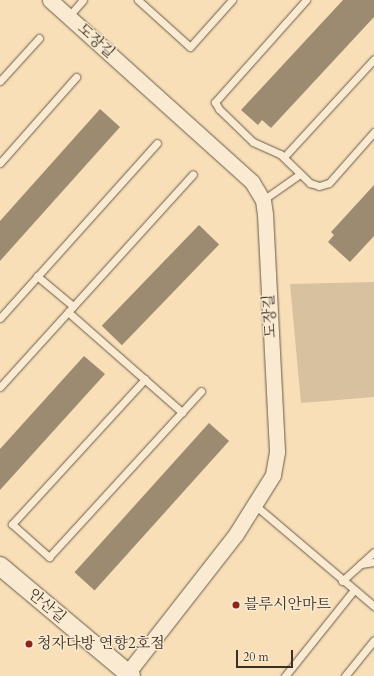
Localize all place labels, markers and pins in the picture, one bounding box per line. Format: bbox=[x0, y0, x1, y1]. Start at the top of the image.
place label: 블루시안마트 bbox=[244, 596, 331, 614]
marker: 블루시안마트 bbox=[231, 600, 241, 610]
place label: 청자다방 연향2호점 bbox=[37, 635, 165, 653]
marker: 청자다방 연향2호점 bbox=[24, 639, 34, 649]

